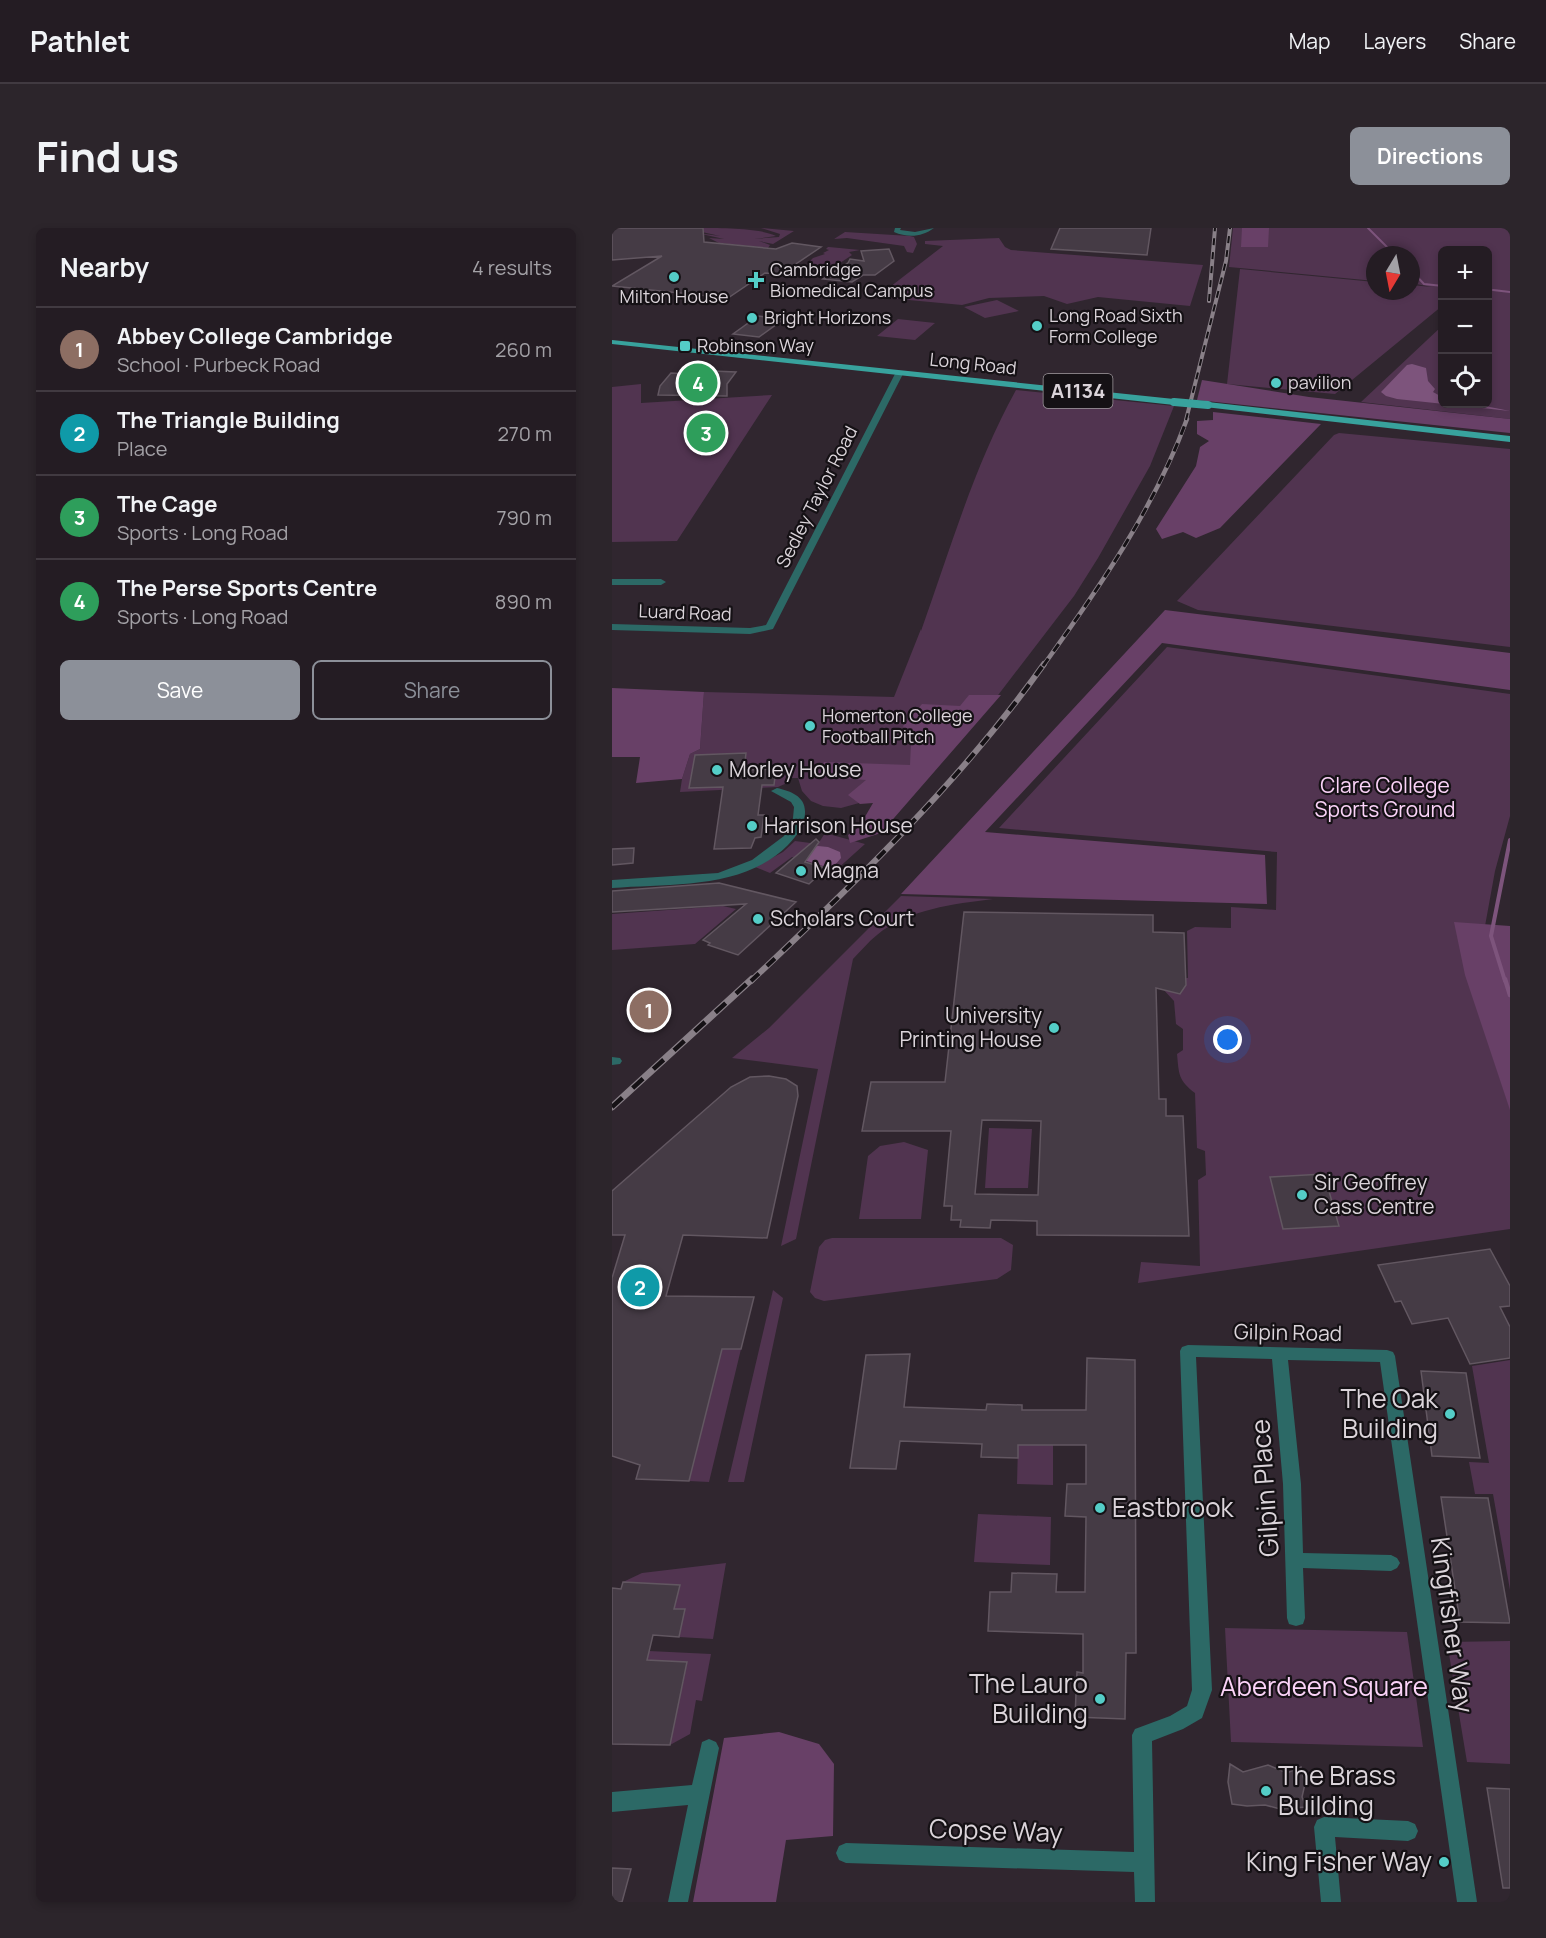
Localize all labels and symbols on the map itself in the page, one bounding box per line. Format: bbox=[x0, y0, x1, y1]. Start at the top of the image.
north arrow bbox=[1366, 246, 1420, 300]
place label: Cambridge Biomedical Campus bbox=[770, 257, 933, 302]
marker: Milton House bbox=[667, 270, 681, 284]
marker: Cambridge Biomedical Campus bbox=[747, 271, 765, 289]
place label: Milton House bbox=[620, 284, 728, 308]
place label: Long Road Sixth Form College bbox=[1049, 303, 1183, 348]
place label: Bright Horizons bbox=[764, 305, 891, 329]
marker: Bright Horizons bbox=[745, 311, 759, 325]
marker: Long Road Sixth Form College bbox=[1030, 319, 1044, 333]
place label: Robinson Way bbox=[697, 333, 814, 357]
marker: Robinson Way bbox=[678, 339, 692, 353]
street label: Long Road bbox=[928, 347, 1018, 380]
pin: 4 bbox=[678, 360, 718, 406]
place label: pavilion bbox=[1288, 370, 1351, 394]
road number: A1134 bbox=[1044, 374, 1112, 408]
marker: pavilion bbox=[1269, 376, 1283, 390]
pin: 3 bbox=[686, 410, 725, 456]
street label: Sedley Taylor Road bbox=[770, 422, 862, 571]
street label: Luard Road bbox=[638, 598, 732, 626]
place label: Homerton College Football Pitch bbox=[822, 703, 973, 748]
marker: Homerton College Football Pitch bbox=[803, 719, 817, 733]
place label: Morley House bbox=[729, 755, 861, 783]
marker: Morley House bbox=[710, 763, 724, 777]
park label: Clare College Sports Ground bbox=[1315, 771, 1455, 823]
place label: Harrison House bbox=[764, 811, 913, 839]
marker: Harrison House bbox=[745, 819, 759, 833]
place label: Magna bbox=[813, 856, 879, 884]
marker: Magna bbox=[794, 864, 808, 878]
place label: Scholars Court bbox=[770, 904, 914, 932]
marker: Scholars Court bbox=[751, 912, 765, 926]
pin: 1 bbox=[630, 988, 669, 1032]
place label: University Printing House bbox=[899, 1001, 1042, 1053]
marker: University Printing House bbox=[1047, 1021, 1061, 1035]
your location bbox=[1213, 1025, 1242, 1054]
place label: Sir Geoffrey Cass Centre bbox=[1314, 1168, 1434, 1220]
marker: Sir Geoffrey Cass Centre bbox=[1295, 1188, 1309, 1202]
pin: 2 bbox=[621, 1264, 660, 1310]
street label: Gilpin Road bbox=[1234, 1317, 1342, 1347]
place label: The Oak Building bbox=[1340, 1380, 1439, 1446]
marker: The Oak Building bbox=[1443, 1407, 1457, 1421]
street label: Gilpin Place bbox=[1241, 1418, 1287, 1558]
place label: Eastbrook bbox=[1112, 1489, 1235, 1525]
marker: Eastbrook bbox=[1093, 1501, 1107, 1515]
street label: Kingfisher Way bbox=[1423, 1535, 1483, 1715]
place label: The Lauro Building bbox=[969, 1665, 1088, 1731]
park label: Aberdeen Square bbox=[1220, 1668, 1428, 1704]
marker: The Lauro Building bbox=[1093, 1692, 1107, 1706]
place label: The Brass Building bbox=[1278, 1757, 1396, 1823]
marker: The Brass Building bbox=[1259, 1784, 1273, 1798]
street label: Copse Way bbox=[929, 1810, 1064, 1850]
place label: King Fisher Way bbox=[1246, 1843, 1432, 1879]
marker: King Fisher Way bbox=[1437, 1855, 1451, 1869]

